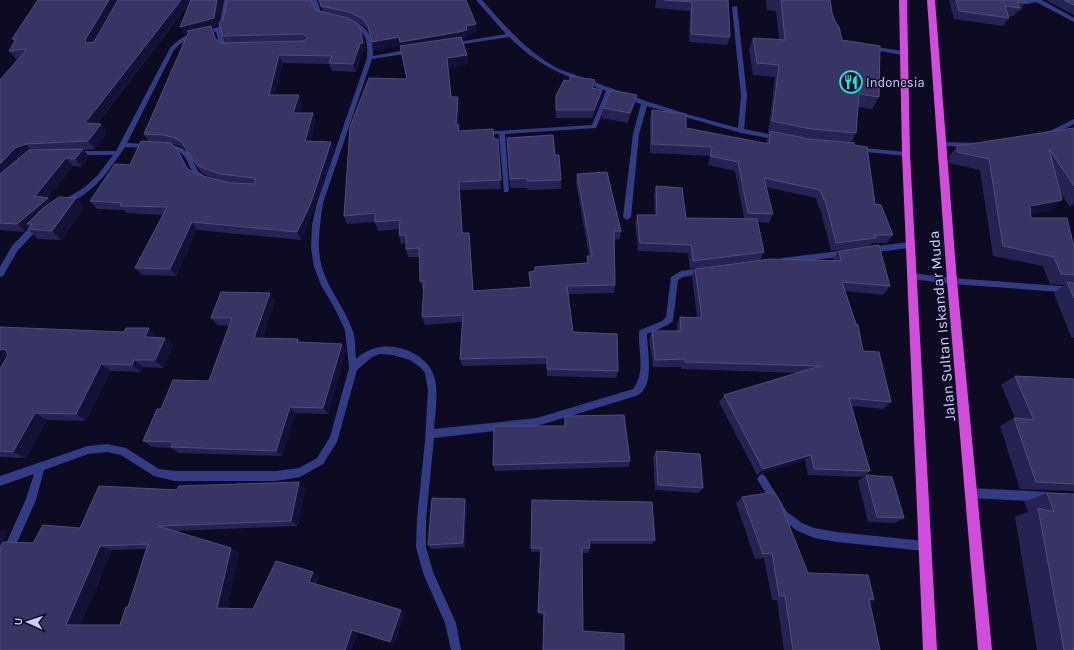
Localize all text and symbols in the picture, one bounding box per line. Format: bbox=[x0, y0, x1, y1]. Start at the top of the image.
restaurant icon: Indonesia bbox=[838, 69, 864, 95]
place label: Indonesia bbox=[866, 75, 925, 90]
street label: Jalan Sultan Iskandar Muda bbox=[925, 230, 959, 422]
north arrow bbox=[8, 602, 48, 642]
text: U bbox=[12, 617, 25, 626]

